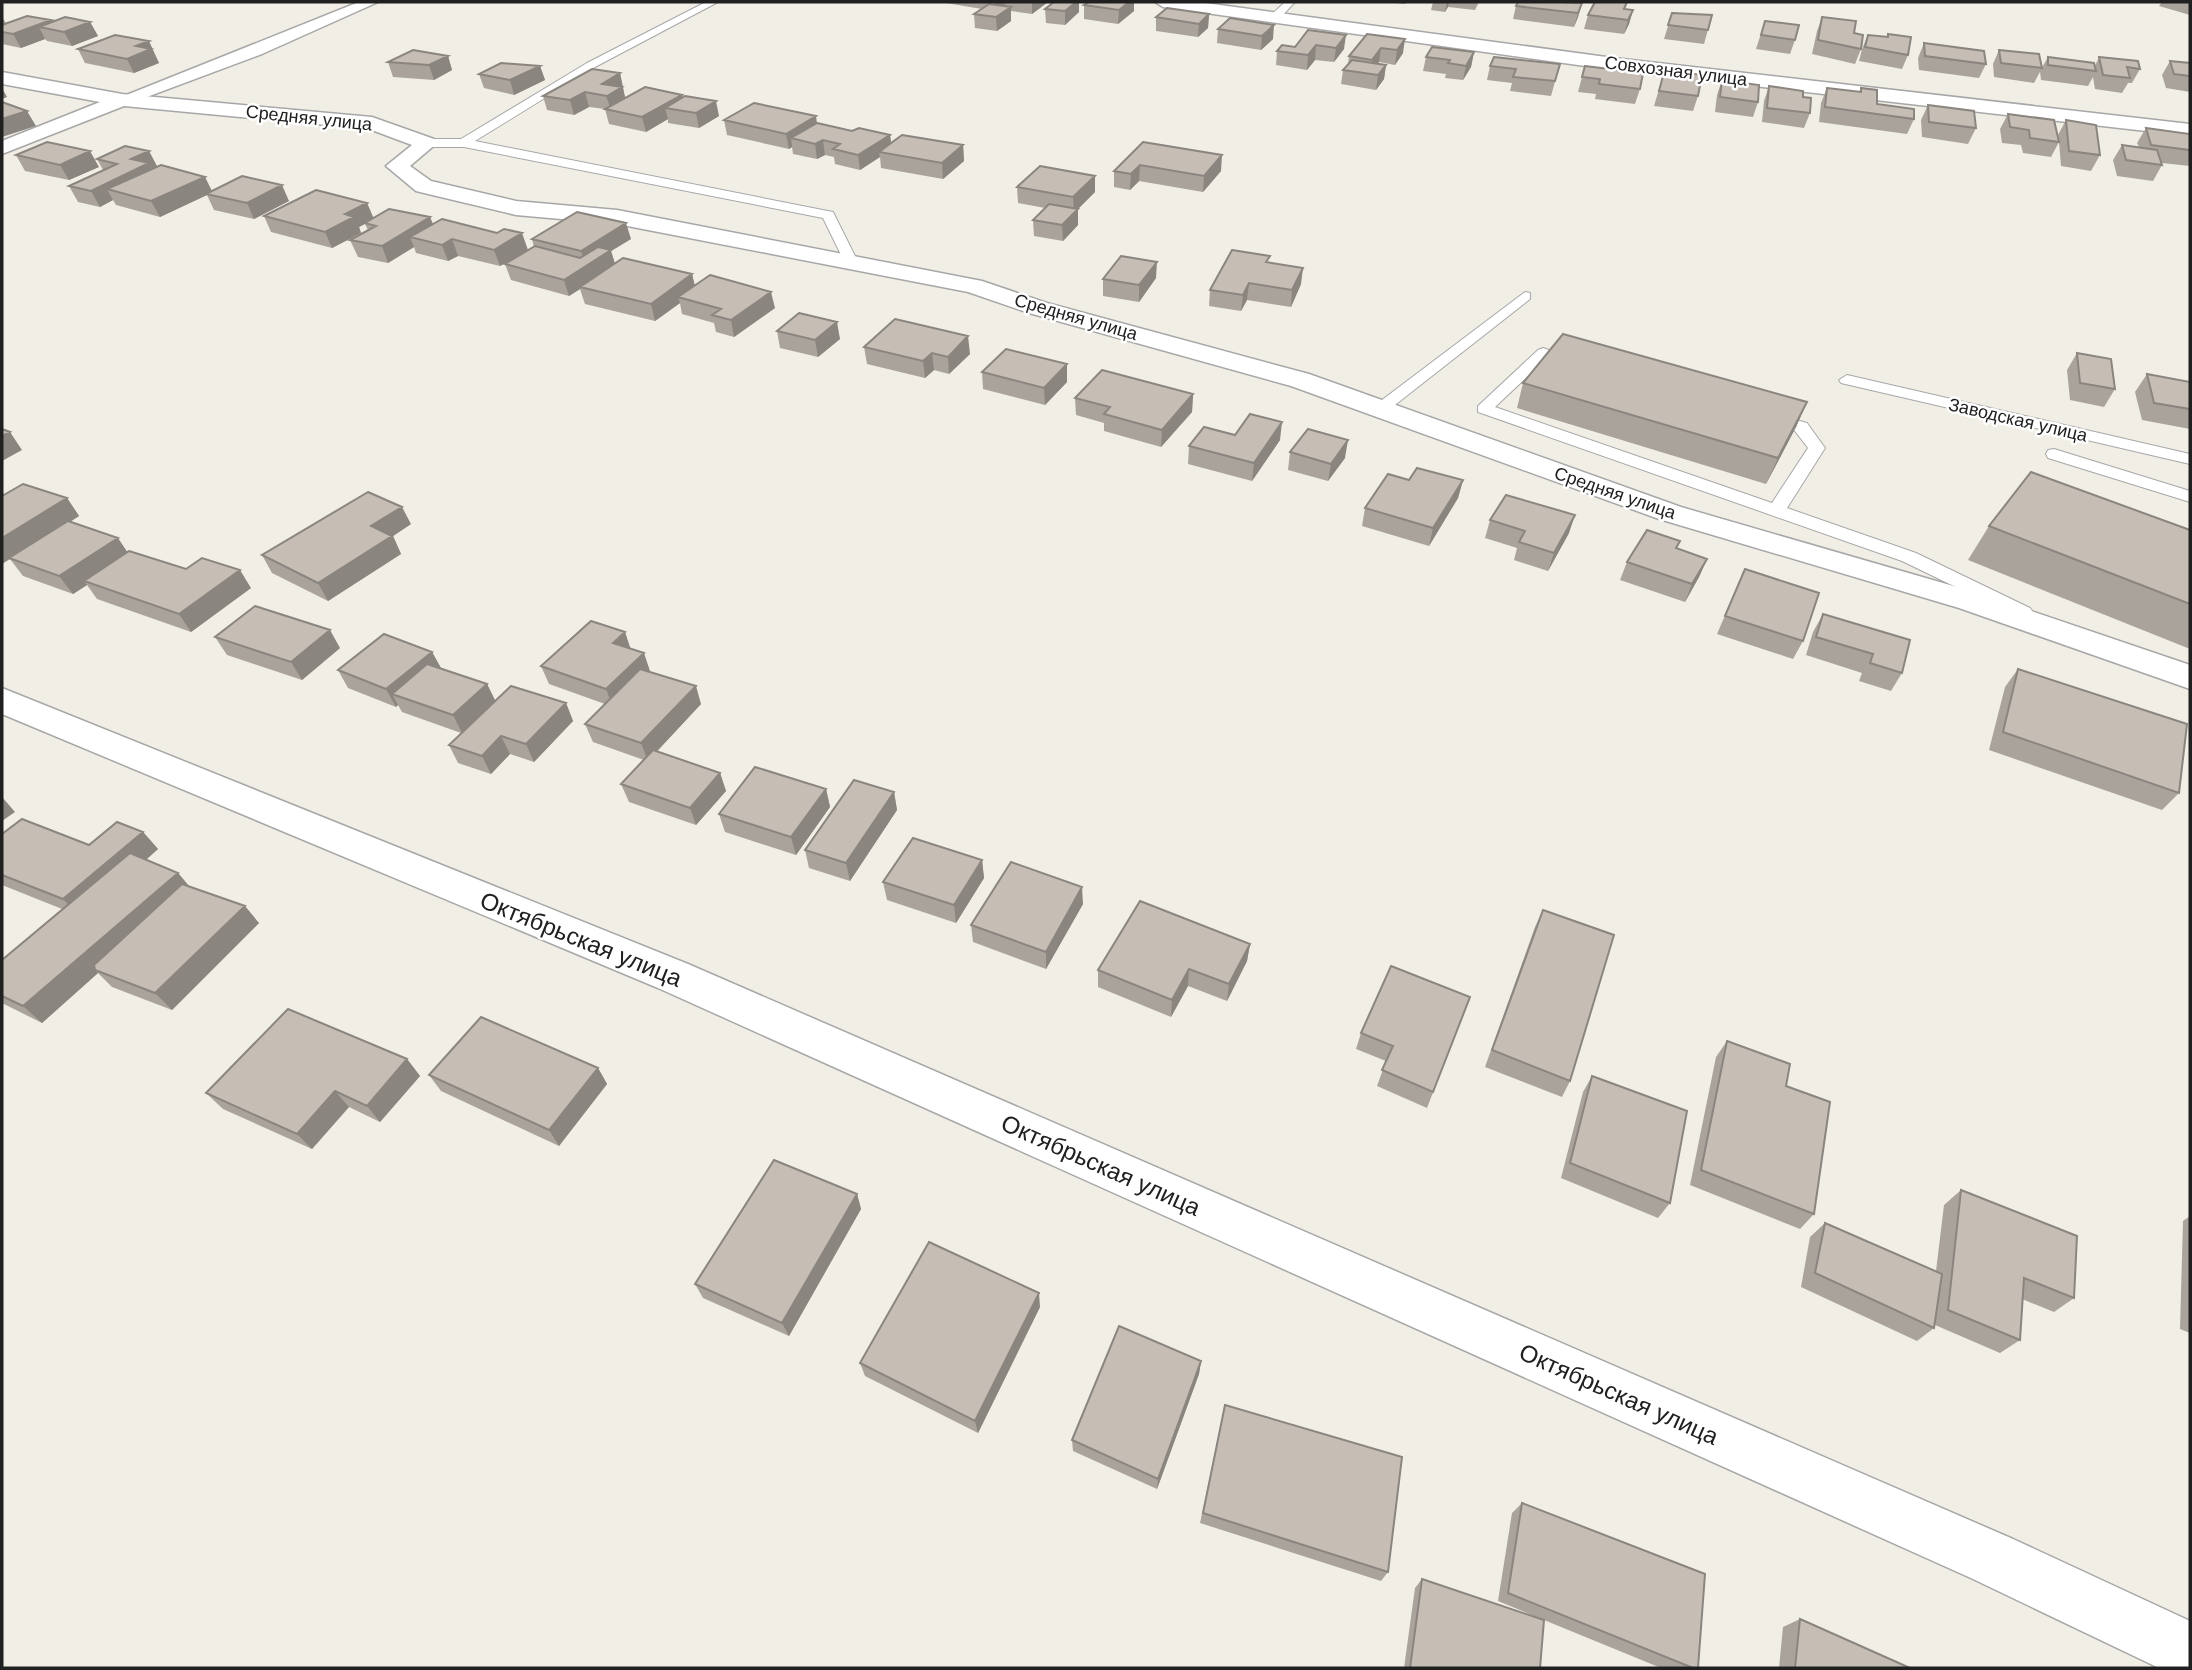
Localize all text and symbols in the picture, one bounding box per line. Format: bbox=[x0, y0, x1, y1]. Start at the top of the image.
street label: Совхозная улица bbox=[1604, 52, 1749, 90]
street label: Средняя улица bbox=[245, 101, 374, 135]
street label: Средняя улица bbox=[1012, 290, 1141, 344]
street label: Заводская улица bbox=[1947, 394, 2090, 446]
street label: Средняя улица bbox=[1552, 463, 1679, 523]
street label: Октябрьская улица bbox=[476, 886, 686, 992]
street label: Октябрьская улица bbox=[997, 1109, 1205, 1221]
street label: Октябрьская улица bbox=[1515, 1338, 1723, 1450]

